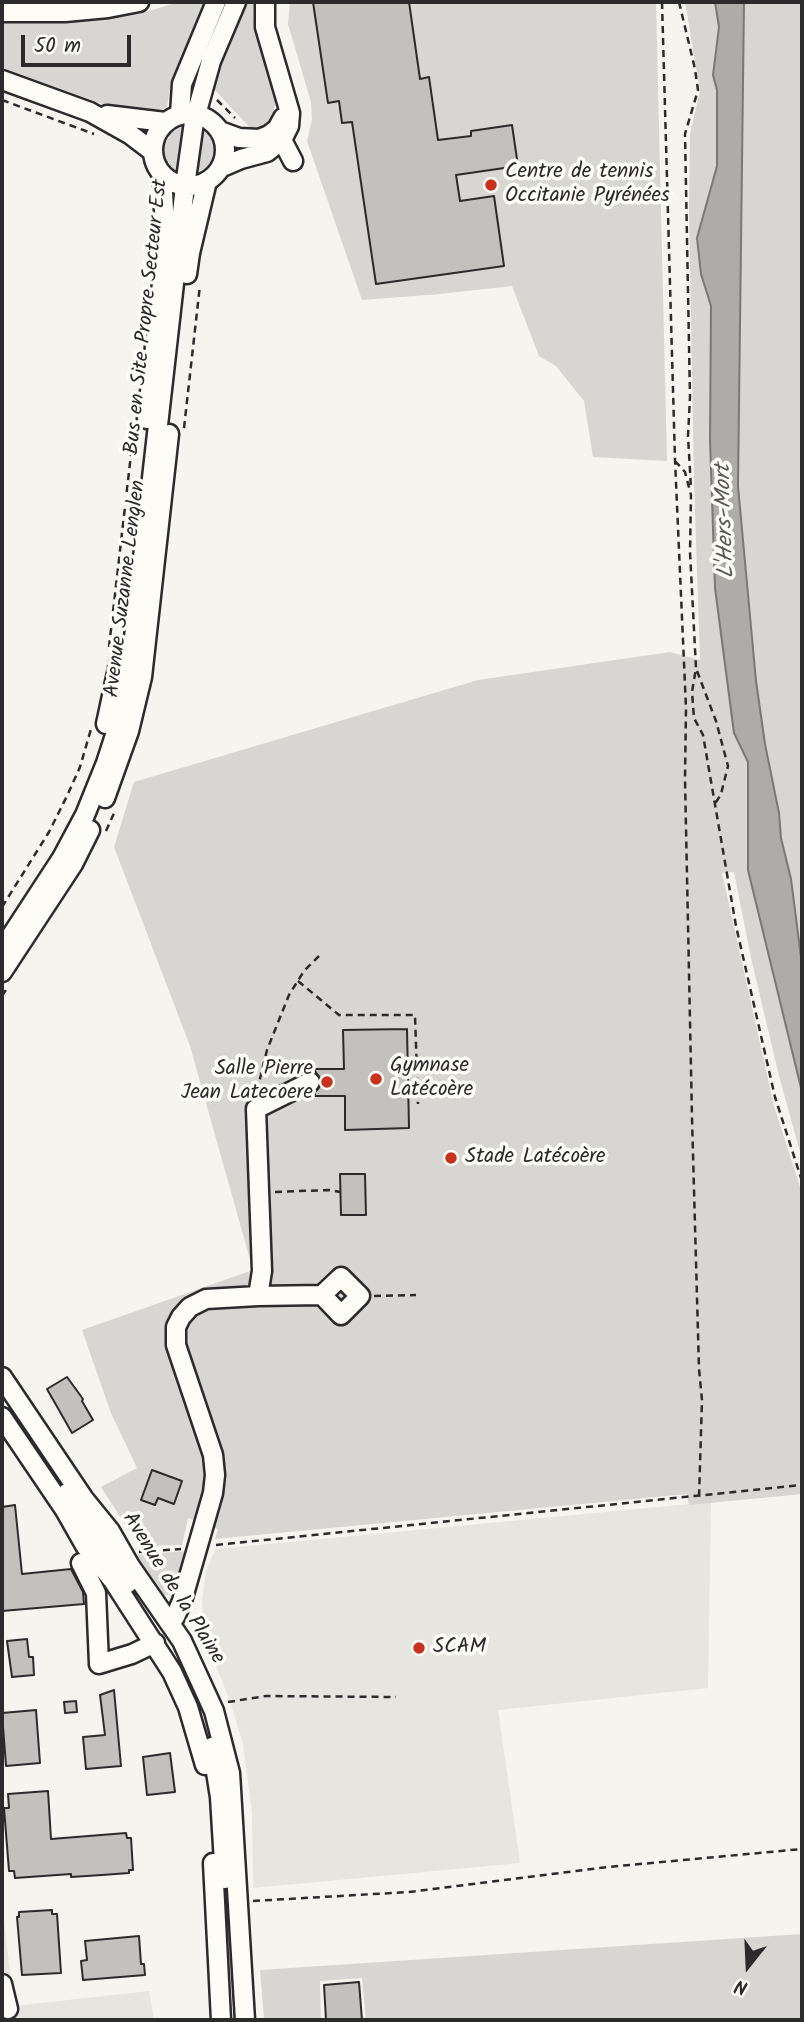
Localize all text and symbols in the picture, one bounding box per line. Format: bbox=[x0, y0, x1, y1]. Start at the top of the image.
scale bar bbox=[24, 21, 135, 65]
text: 50 m bbox=[34, 30, 81, 63]
place label: Centre de tennis Occitanie Pyrénées bbox=[505, 160, 670, 210]
marker: Centre de tennis Occitanie Pyrénées bbox=[483, 177, 499, 193]
street label: Bus en Site Propre Secteur Est bbox=[121, 178, 175, 456]
water label: L'Hers-Mort bbox=[711, 463, 743, 579]
street label: Avenue Suzanne Lenglen bbox=[101, 479, 153, 699]
place label: Gymnase Latécoère bbox=[390, 1054, 473, 1104]
place label: Salle Pierre Jean Latecoere bbox=[181, 1057, 313, 1107]
marker: Gymnase Latécoère bbox=[368, 1071, 384, 1087]
marker: Salle Pierre Jean Latecoere bbox=[319, 1074, 335, 1090]
place label: Stade Latécoère bbox=[465, 1145, 606, 1171]
marker: Stade Latécoère bbox=[443, 1150, 459, 1166]
street label: Avenue de la Plaine bbox=[115, 1509, 229, 1669]
place label: SCAM bbox=[433, 1635, 486, 1661]
marker: SCAM bbox=[411, 1640, 427, 1656]
north arrow bbox=[713, 1931, 783, 2001]
text: N bbox=[731, 1970, 752, 2002]

